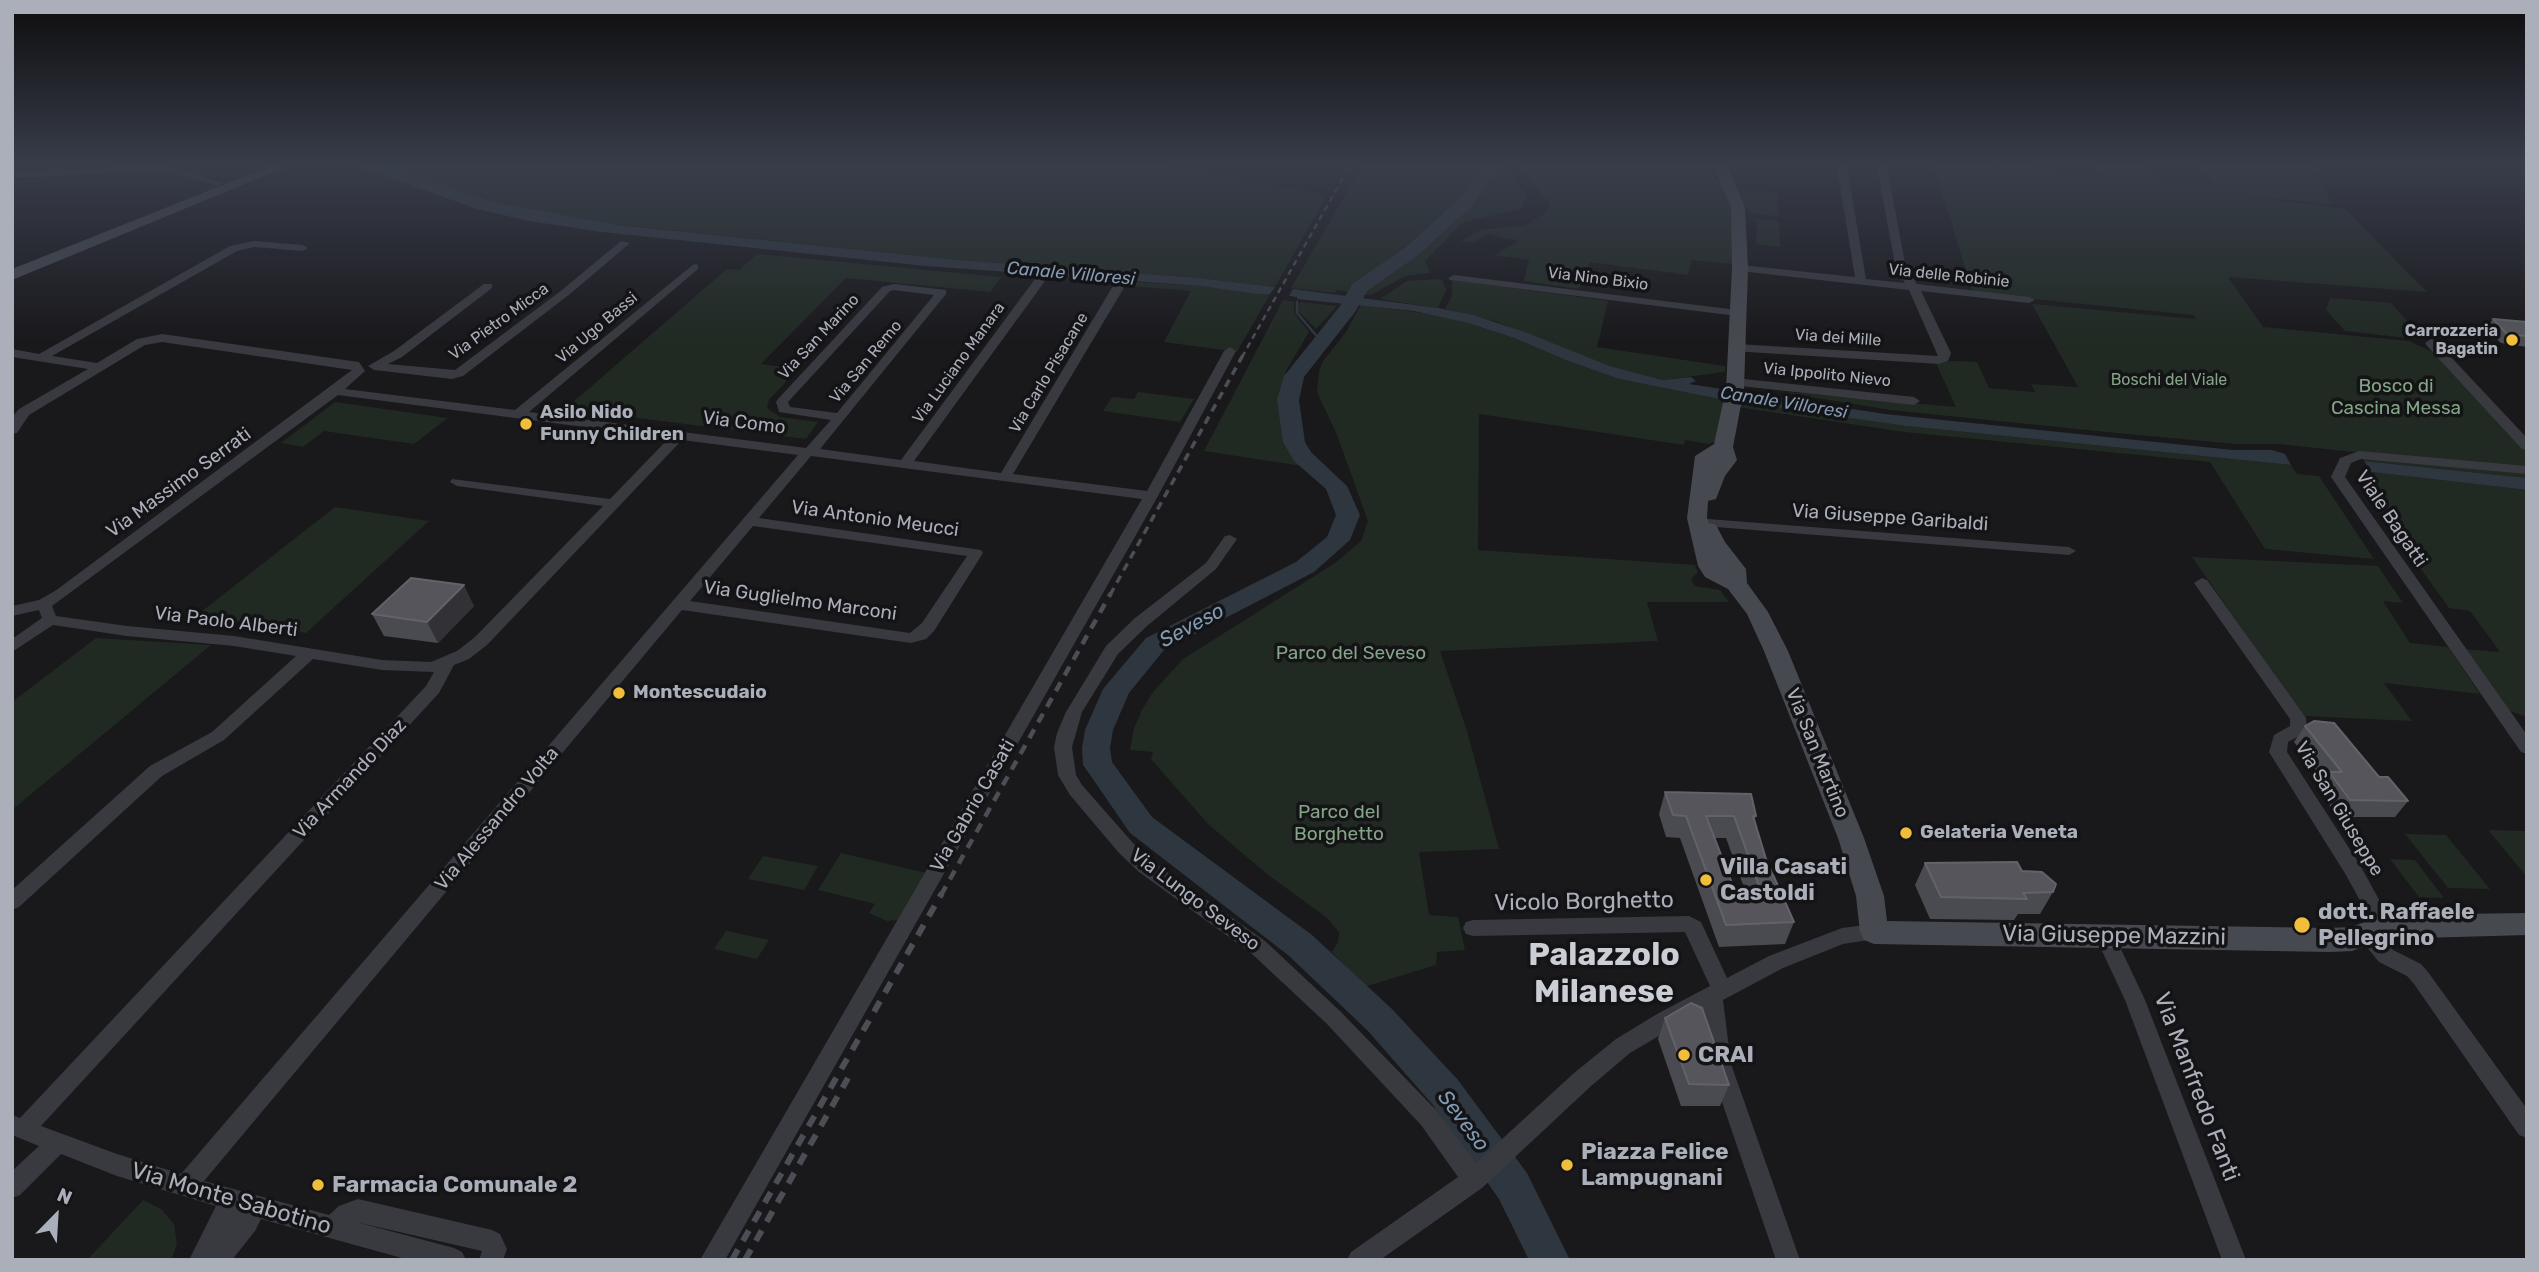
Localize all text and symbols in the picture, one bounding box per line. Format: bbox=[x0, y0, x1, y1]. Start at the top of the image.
water label: Canale Villoresi bbox=[1006, 258, 1136, 290]
street label: Via delle Robinie bbox=[1887, 260, 2011, 292]
street label: Via Nino Bixio bbox=[1547, 263, 1649, 295]
street label: Via Pietro Micca bbox=[445, 279, 553, 365]
street label: Via Ugo Bassi bbox=[552, 288, 642, 368]
street label: Via San Marino bbox=[775, 290, 863, 384]
street label: Via Luciano Manara bbox=[909, 299, 1009, 427]
street label: Via Carlo Pisacane bbox=[1005, 309, 1093, 437]
street label: Via San Remo bbox=[826, 317, 906, 407]
place label: Carrozzeria Bagatin bbox=[2405, 321, 2498, 359]
street label: Via dei Mille bbox=[1794, 325, 1882, 351]
marker: Carrozzeria Bagatin bbox=[2504, 332, 2520, 348]
street label: Via Ippolito Nievo bbox=[1762, 359, 1892, 391]
park label: Boschi del Viale bbox=[2111, 370, 2227, 390]
park label: Bosco di Cascina Messa bbox=[2331, 376, 2461, 420]
water label: Canale Villoresi bbox=[1719, 382, 1849, 424]
place label: Asilo Nido Funny Children bbox=[540, 402, 684, 446]
street label: Via Como bbox=[701, 407, 787, 439]
marker: Asilo Nido Funny Children bbox=[518, 416, 534, 432]
street label: Via Massimo Serrati bbox=[102, 423, 256, 543]
street label: Viale Bagatti bbox=[2350, 466, 2432, 572]
street label: Via Antonio Meucci bbox=[790, 496, 960, 542]
street label: Via Giuseppe Garibaldi bbox=[1791, 500, 1989, 536]
street label: Via Guglielmo Marconi bbox=[702, 576, 898, 626]
water label: Seveso bbox=[1155, 598, 1229, 654]
street label: Via Paolo Alberti bbox=[153, 602, 299, 642]
park label: Parco del Seveso bbox=[1276, 643, 1426, 665]
place label: Montescudaio bbox=[633, 682, 767, 704]
marker: Montescudaio bbox=[611, 685, 627, 701]
street label: Via San Martino bbox=[1781, 685, 1853, 821]
street label: Via Armando Diaz bbox=[289, 714, 411, 844]
street label: Via Gabrio Casati bbox=[926, 736, 1020, 876]
street label: Via San Giuseppe bbox=[2290, 737, 2388, 881]
street label: Via Alessandro Volta bbox=[430, 743, 564, 895]
park label: Parco del Borghetto bbox=[1294, 802, 1384, 846]
place label: Gelateria Veneta bbox=[1920, 822, 2078, 844]
marker: Gelateria Veneta bbox=[1898, 825, 1914, 841]
street label: Via Lungo Seveso bbox=[1126, 844, 1264, 956]
place label: Villa Casati Castoldi bbox=[1720, 853, 1847, 907]
marker: Villa Casati Castoldi bbox=[1698, 872, 1714, 888]
street label: Vicolo Borghetto bbox=[1494, 887, 1674, 917]
place label: dott. Raffaele Pellegrino bbox=[2318, 898, 2475, 952]
marker: dott. Raffaele Pellegrino bbox=[2292, 915, 2312, 935]
street label: Via Giuseppe Mazzini bbox=[2002, 920, 2226, 952]
district label: Palazzolo Milanese bbox=[1528, 937, 1680, 1012]
street label: Via Manfredo Fanti bbox=[2147, 989, 2245, 1185]
place label: CRAI bbox=[1698, 1041, 1754, 1069]
marker: CRAI bbox=[1676, 1047, 1692, 1063]
water label: Seveso bbox=[1432, 1085, 1494, 1157]
place label: Piazza Felice Lampugnani bbox=[1581, 1138, 1729, 1192]
street label: Via Monte Sabotino bbox=[128, 1157, 334, 1241]
marker: Piazza Felice Lampugnani bbox=[1559, 1157, 1575, 1173]
place label: Farmacia Comunale 2 bbox=[332, 1171, 577, 1199]
marker: Farmacia Comunale 2 bbox=[310, 1177, 326, 1193]
north arrow bbox=[21, 1181, 91, 1251]
text: N bbox=[54, 1183, 76, 1210]

